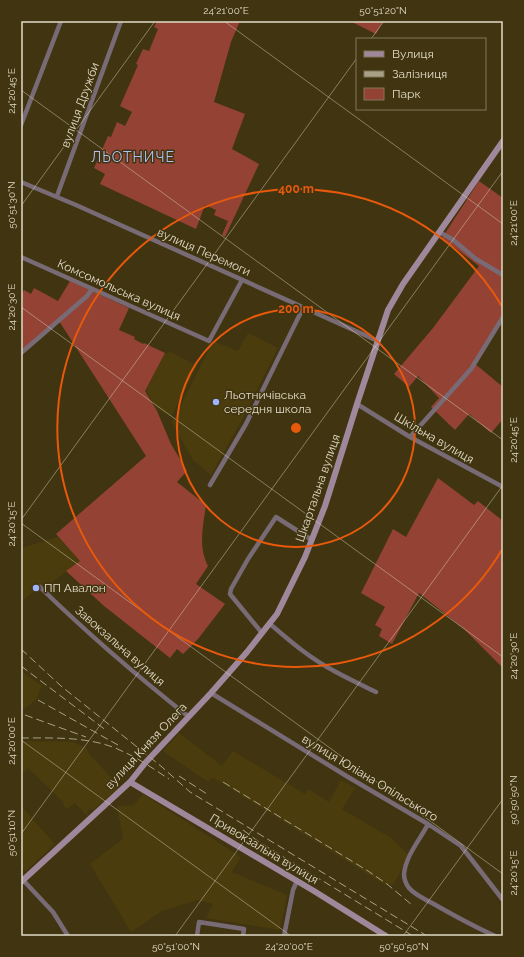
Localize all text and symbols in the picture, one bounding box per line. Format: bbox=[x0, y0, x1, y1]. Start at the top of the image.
text: 24°21'00"E bbox=[203, 5, 249, 16]
text: 50°51'20"N bbox=[359, 5, 407, 16]
legend bbox=[356, 38, 486, 110]
text: Вулиця bbox=[392, 47, 434, 61]
street label: вулиця Дружби bbox=[58, 61, 102, 149]
text: Залізниця bbox=[392, 67, 447, 81]
text: 24°20'45"E bbox=[6, 68, 17, 114]
text: Парк bbox=[392, 87, 421, 101]
district label: ЛЬОТНИЧЕ bbox=[91, 149, 175, 165]
text: 50°51'30"N bbox=[6, 181, 17, 229]
text: 400 m bbox=[278, 182, 314, 196]
text: 24°21'00"E bbox=[508, 200, 519, 246]
street label: вулиця Перемоги bbox=[155, 225, 253, 279]
street label: Комсомольська вулиця bbox=[55, 257, 183, 323]
text: 24°20'30"E bbox=[6, 284, 17, 330]
text: 200 m bbox=[278, 302, 314, 316]
place label: Льотничівська середня школа bbox=[224, 388, 311, 416]
marker: Льотничівська середня школа bbox=[211, 397, 221, 407]
street label: Шкільна вулиця bbox=[392, 410, 476, 466]
text: 24°20'45"E bbox=[508, 417, 519, 463]
centre of rings bbox=[289, 421, 303, 435]
street label: Шкартальна вулиця bbox=[293, 432, 343, 544]
text: 24°20'15"E bbox=[6, 501, 17, 547]
place label: ПП Авалон bbox=[44, 581, 106, 595]
marker: ПП Авалон bbox=[31, 583, 41, 593]
street label: Завокзальна вулиця bbox=[72, 603, 168, 689]
text: 24°20'30"E bbox=[508, 633, 519, 679]
street label: вулиця Князя Олега bbox=[102, 700, 190, 792]
text: 24°20'00"E bbox=[6, 717, 17, 765]
street label: вулиця Юліана Опільського bbox=[300, 732, 440, 824]
text: 50°50'50"N bbox=[508, 775, 519, 825]
text: 50°51'10"N bbox=[6, 810, 17, 856]
street label: Привокзальна вулиця bbox=[207, 811, 321, 887]
text: 24°20'15"E bbox=[508, 850, 519, 896]
text: 50°51'00"N bbox=[152, 941, 200, 952]
text: 24°20'00"E bbox=[265, 941, 313, 952]
text: 50°50'50"N bbox=[379, 941, 429, 952]

